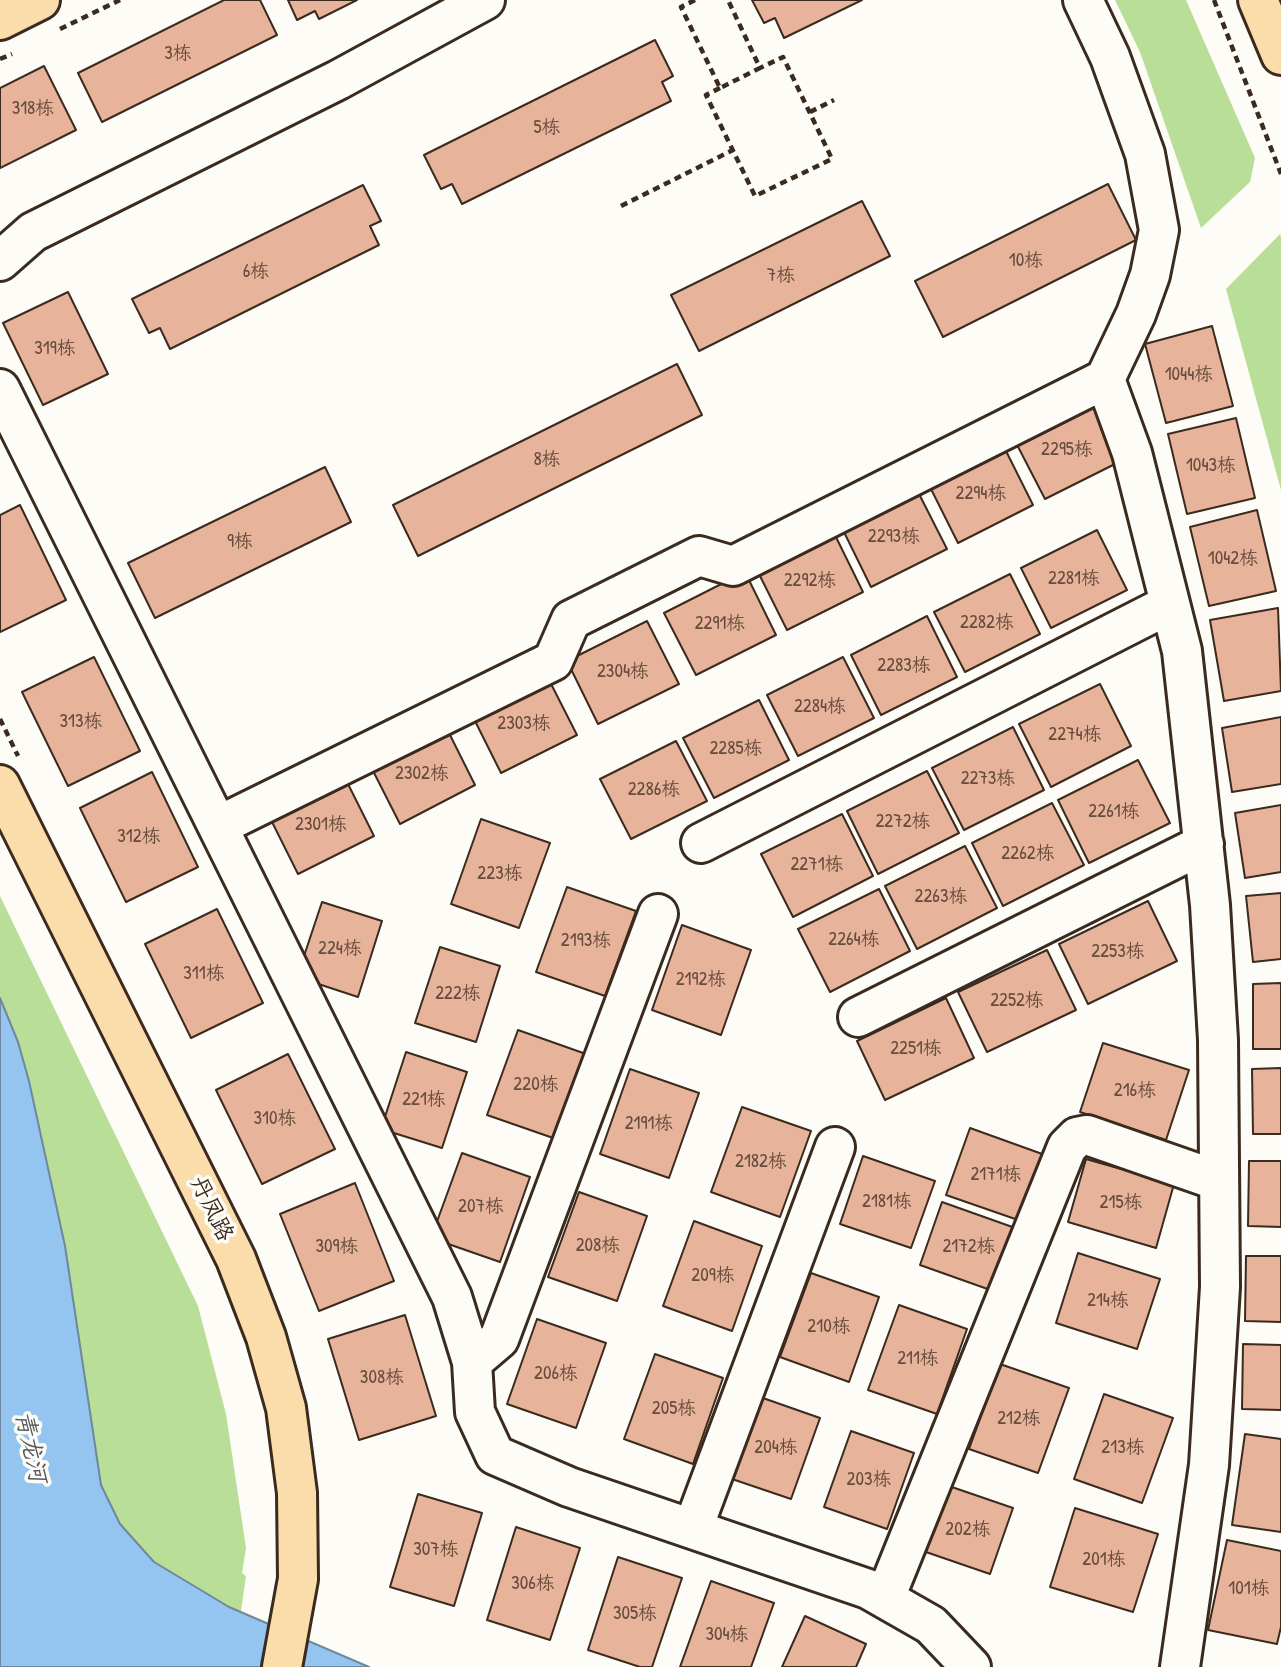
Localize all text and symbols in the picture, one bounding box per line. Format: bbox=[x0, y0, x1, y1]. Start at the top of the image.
house number: 3栋 bbox=[164, 43, 192, 65]
house number: 318栋 bbox=[12, 98, 54, 120]
house number: 5栋 bbox=[533, 117, 561, 139]
house number: 10栋 bbox=[1009, 250, 1043, 272]
house number: 6栋 bbox=[243, 261, 269, 283]
house number: 7栋 bbox=[767, 265, 795, 287]
house number: 319栋 bbox=[34, 338, 76, 360]
house number: 1044栋 bbox=[1165, 364, 1213, 386]
house number: 2295栋 bbox=[1041, 439, 1093, 461]
house number: 8栋 bbox=[533, 449, 561, 471]
house number: 1043栋 bbox=[1186, 455, 1236, 477]
house number: 2294栋 bbox=[956, 483, 1006, 505]
house number: 2293栋 bbox=[868, 526, 920, 548]
house number: 9栋 bbox=[227, 531, 253, 553]
house number: 1042栋 bbox=[1208, 548, 1258, 570]
house number: 2281栋 bbox=[1048, 568, 1100, 590]
house number: 2292栋 bbox=[784, 570, 836, 592]
house number: 2282栋 bbox=[960, 612, 1014, 634]
house number: 2291栋 bbox=[695, 613, 745, 635]
house number: 2283栋 bbox=[877, 655, 931, 677]
house number: 2304栋 bbox=[597, 661, 649, 683]
house number: 2284栋 bbox=[794, 696, 846, 718]
house number: 313栋 bbox=[60, 711, 102, 733]
house number: 2303栋 bbox=[497, 713, 551, 735]
house number: 2274栋 bbox=[1048, 724, 1102, 746]
house number: 2285栋 bbox=[709, 738, 763, 760]
house number: 2302栋 bbox=[395, 763, 449, 785]
house number: 2273栋 bbox=[961, 768, 1015, 790]
house number: 2286栋 bbox=[628, 779, 680, 801]
house number: 2261栋 bbox=[1088, 801, 1140, 823]
house number: 2272栋 bbox=[875, 811, 931, 833]
house number: 2301栋 bbox=[295, 814, 347, 836]
house number: 312栋 bbox=[117, 826, 161, 848]
house number: 2262栋 bbox=[1001, 843, 1055, 865]
house number: 2271栋 bbox=[790, 854, 844, 876]
house number: 223栋 bbox=[477, 863, 523, 885]
house number: 2263栋 bbox=[915, 886, 967, 908]
house number: 2264栋 bbox=[828, 929, 880, 951]
house number: 2193栋 bbox=[561, 930, 611, 952]
house number: 224栋 bbox=[318, 938, 362, 960]
house number: 2253栋 bbox=[1091, 941, 1145, 963]
house number: 311栋 bbox=[183, 963, 225, 985]
house number: 2192栋 bbox=[676, 969, 726, 991]
house number: 222栋 bbox=[435, 983, 481, 1005]
house number: 2252栋 bbox=[990, 990, 1044, 1012]
house number: 2251栋 bbox=[890, 1038, 942, 1060]
house number: 220栋 bbox=[513, 1074, 559, 1096]
house number: 216栋 bbox=[1114, 1080, 1156, 1102]
house number: 221栋 bbox=[402, 1089, 446, 1111]
house number: 310栋 bbox=[254, 1108, 296, 1130]
house number: 2191栋 bbox=[625, 1113, 673, 1135]
house number: 2182栋 bbox=[735, 1151, 787, 1173]
house number: 2171栋 bbox=[970, 1164, 1022, 1186]
street label: 丹凤路 bbox=[183, 1172, 239, 1246]
house number: 2181栋 bbox=[862, 1191, 912, 1213]
house number: 215栋 bbox=[1100, 1192, 1142, 1214]
house number: 207栋 bbox=[458, 1196, 504, 1218]
house number: 208栋 bbox=[576, 1235, 620, 1257]
house number: 309栋 bbox=[316, 1236, 358, 1258]
house number: 2172栋 bbox=[942, 1236, 996, 1258]
house number: 209栋 bbox=[691, 1265, 735, 1287]
house number: 214栋 bbox=[1087, 1290, 1129, 1312]
house number: 210栋 bbox=[807, 1316, 851, 1338]
house number: 211栋 bbox=[897, 1348, 939, 1370]
house number: 206栋 bbox=[534, 1363, 578, 1385]
house number: 308栋 bbox=[360, 1367, 404, 1389]
house number: 205栋 bbox=[652, 1398, 696, 1420]
house number: 212栋 bbox=[997, 1408, 1041, 1430]
water label: 青龙河 bbox=[8, 1409, 52, 1485]
house number: 204栋 bbox=[754, 1437, 798, 1459]
house number: 213栋 bbox=[1101, 1437, 1145, 1459]
house number: 203栋 bbox=[847, 1469, 891, 1491]
house number: 202栋 bbox=[945, 1519, 991, 1541]
house number: 307栋 bbox=[413, 1539, 459, 1561]
house number: 201栋 bbox=[1082, 1549, 1126, 1571]
house number: 306栋 bbox=[511, 1573, 555, 1595]
house number: 101栋 bbox=[1228, 1578, 1270, 1600]
house number: 305栋 bbox=[613, 1603, 657, 1625]
house number: 304栋 bbox=[705, 1624, 749, 1646]

